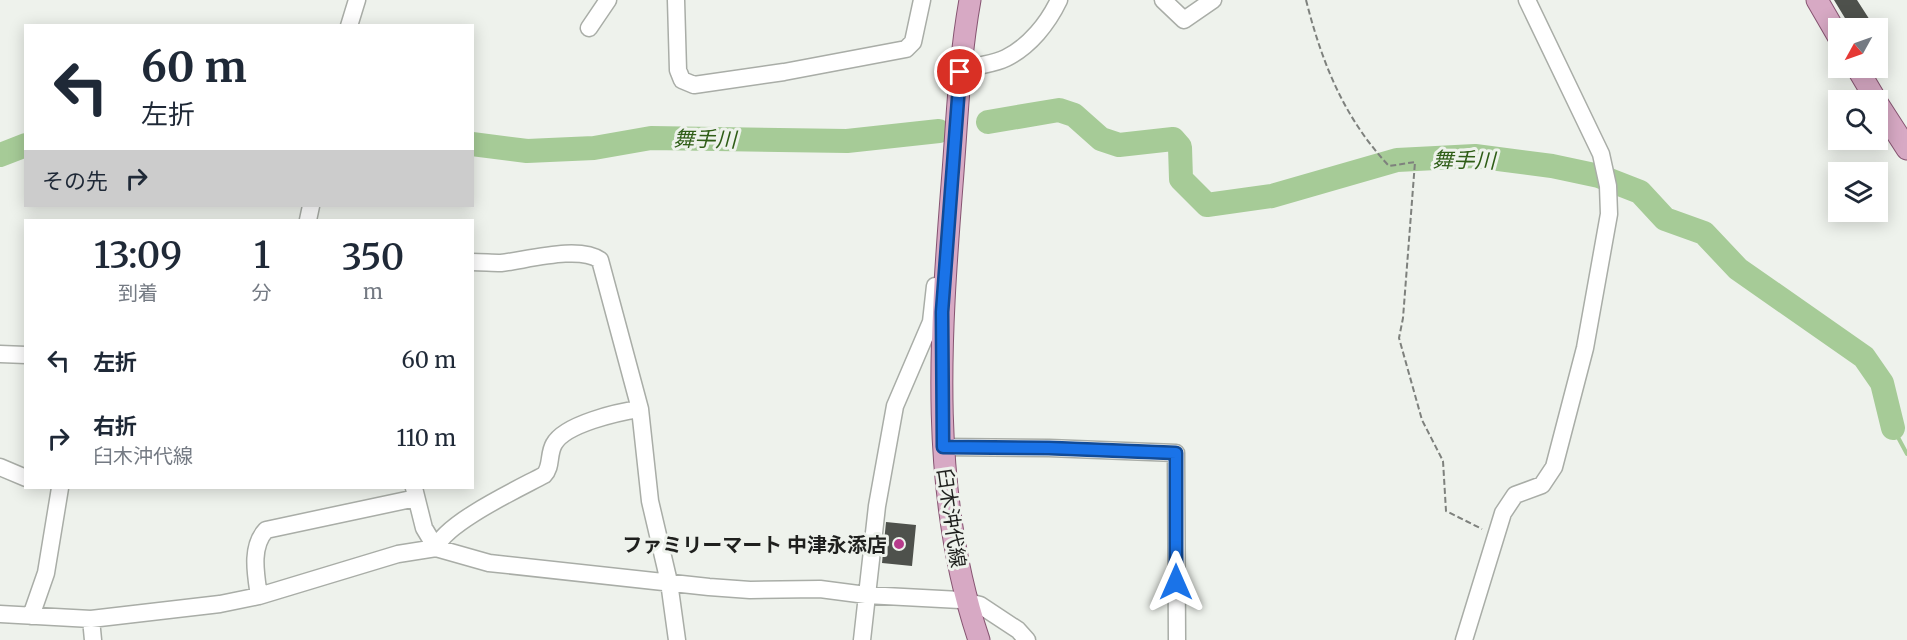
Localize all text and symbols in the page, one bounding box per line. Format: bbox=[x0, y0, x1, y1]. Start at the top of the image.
north arrow bbox=[1828, 18, 1888, 78]
map controls bbox=[1828, 18, 1888, 222]
text: 60 m bbox=[141, 41, 247, 93]
pin bbox=[934, 46, 985, 97]
icon: left bbox=[42, 48, 120, 126]
icon: arrive bbox=[943, 55, 976, 88]
button: search bbox=[1828, 90, 1888, 150]
text: 左折 bbox=[141, 97, 195, 131]
water label: 舞手川 bbox=[673, 125, 739, 153]
water label: 舞手川 bbox=[1432, 146, 1498, 174]
icon: right bbox=[120, 162, 153, 195]
button: layers bbox=[1828, 162, 1888, 222]
text: その先 bbox=[42, 167, 108, 195]
text: 13:09 bbox=[94, 233, 182, 278]
text: 1 bbox=[254, 233, 270, 278]
text: 350 bbox=[342, 235, 404, 280]
text: m bbox=[363, 279, 383, 304]
text: 到着 bbox=[118, 280, 158, 305]
text: 分 bbox=[252, 280, 272, 305]
icon: left bbox=[42, 344, 75, 377]
text: 60 m bbox=[402, 346, 456, 374]
text: 左折 bbox=[93, 348, 137, 376]
text: 右折 bbox=[93, 412, 137, 440]
icon: right bbox=[42, 422, 75, 455]
text: 110 m bbox=[397, 424, 456, 452]
text: 臼木沖代線 bbox=[93, 443, 193, 468]
street label: 臼木沖代線 bbox=[933, 467, 971, 569]
place label: ファミリーマート 中津永添店 bbox=[622, 532, 887, 557]
marker: ファミリーマート 中津永添店 bbox=[892, 537, 906, 551]
position arrow bbox=[1144, 550, 1208, 614]

